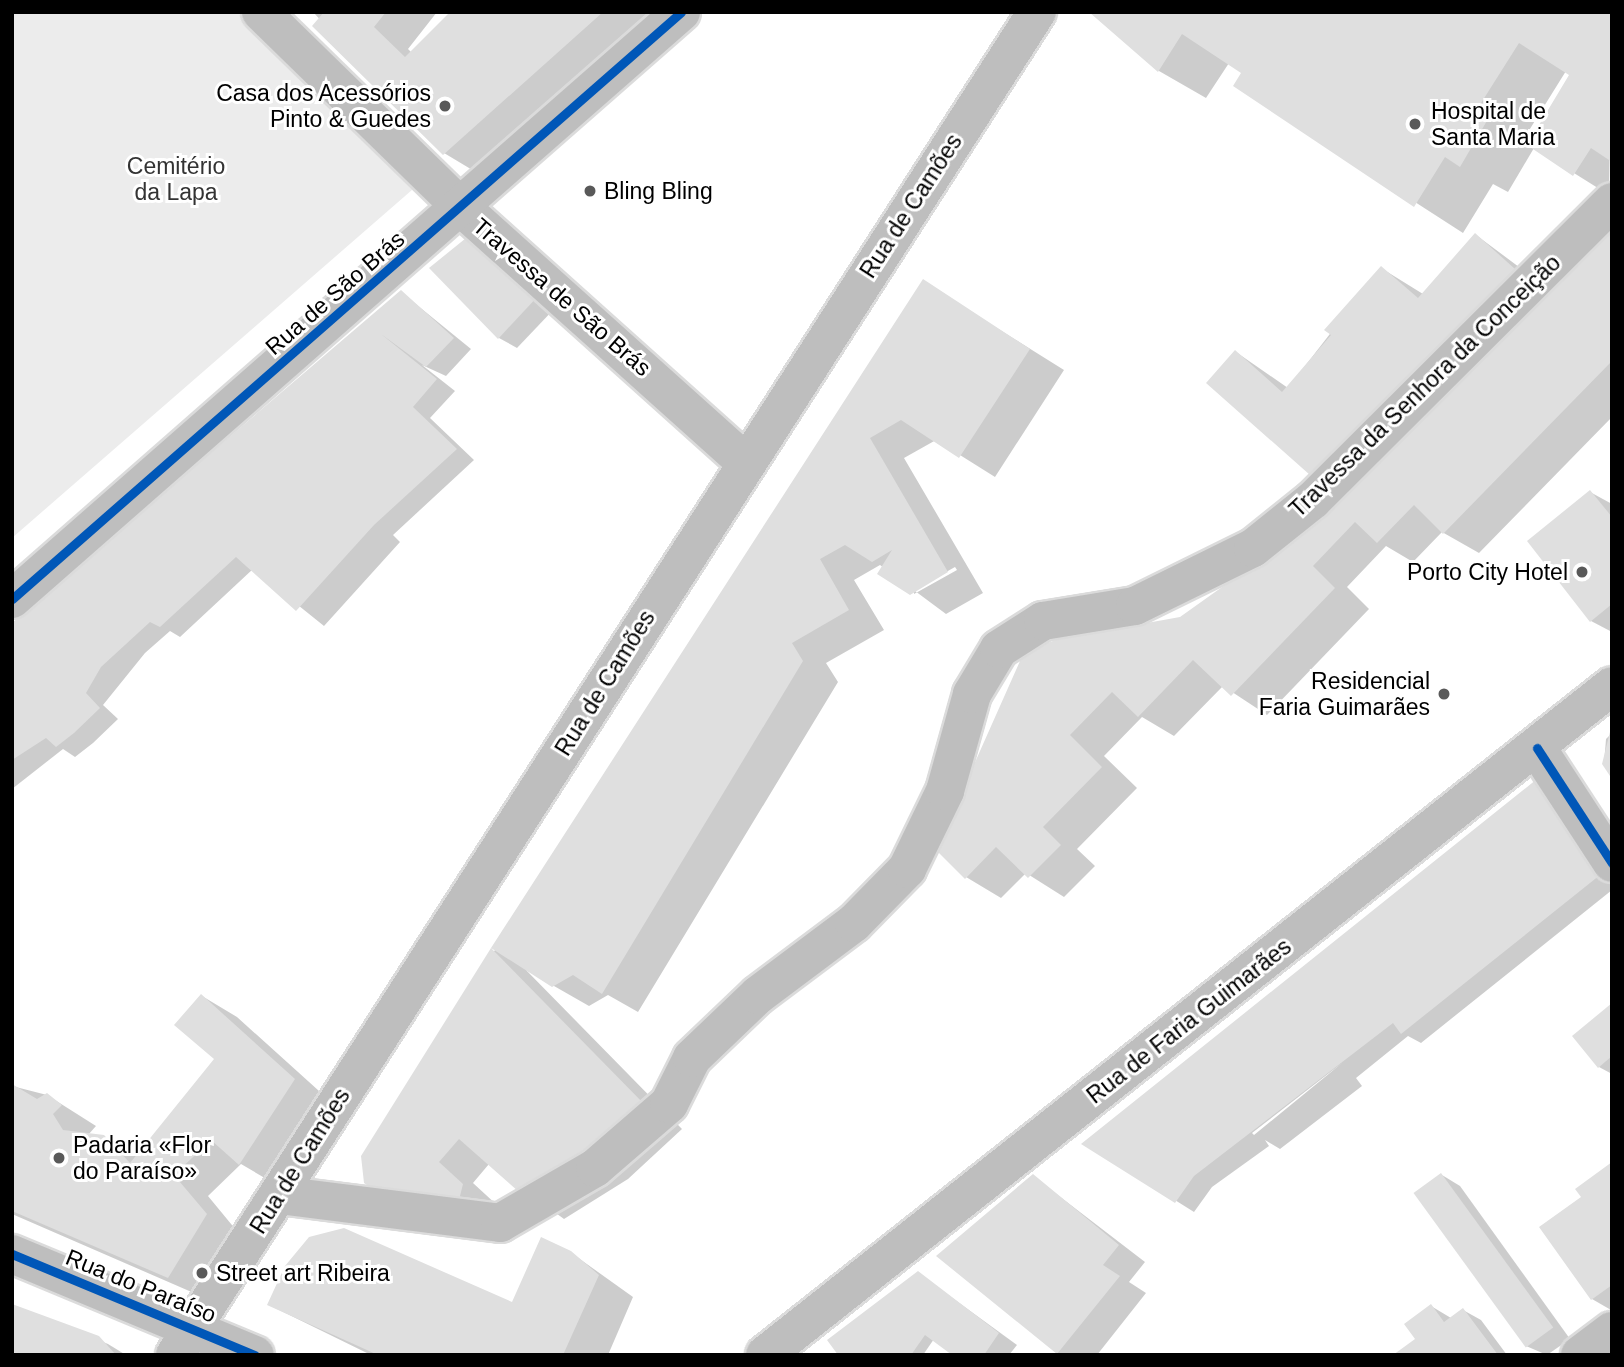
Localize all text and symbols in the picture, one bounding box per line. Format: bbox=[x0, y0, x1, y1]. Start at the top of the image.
place label: Casa dos Acessórios Pinto & Guedes bbox=[215, 79, 431, 133]
place label: Hospital de Santa Maria bbox=[1431, 97, 1555, 151]
marker: Casa dos Acessórios Pinto & Guedes bbox=[437, 98, 453, 114]
marker: Hospital de Santa Maria bbox=[1405, 114, 1425, 134]
street label: Rua de Camões bbox=[854, 129, 968, 283]
park label: Cemitério da Lapa bbox=[127, 152, 225, 206]
place label: Bling Bling bbox=[604, 177, 713, 205]
marker: Bling Bling bbox=[582, 183, 598, 199]
street label: Travessa de São Brás bbox=[467, 212, 657, 382]
street label: Rua de São Brás bbox=[260, 225, 410, 361]
street label: Travessa da Senhora da Conceição bbox=[1284, 249, 1566, 523]
place label: Porto City Hotel bbox=[1407, 558, 1568, 586]
marker: Porto City Hotel bbox=[1574, 564, 1590, 580]
street label: Rua de Camões bbox=[549, 605, 661, 761]
place label: Residencial Faria Guimarães bbox=[1259, 667, 1430, 721]
marker: Residencial Faria Guimarães bbox=[1436, 686, 1452, 702]
street label: Rua de Faria Guimarães bbox=[1081, 933, 1297, 1109]
street label: Rua de Camões bbox=[244, 1083, 356, 1239]
place label: Padaria «Flor do Paraíso» bbox=[73, 1131, 211, 1185]
marker: Padaria «Flor do Paraíso» bbox=[51, 1150, 67, 1166]
street label: Rua do Paraíso bbox=[62, 1243, 220, 1329]
place label: Street art Ribeira bbox=[216, 1259, 390, 1287]
marker: Street art Ribeira bbox=[194, 1265, 210, 1281]

